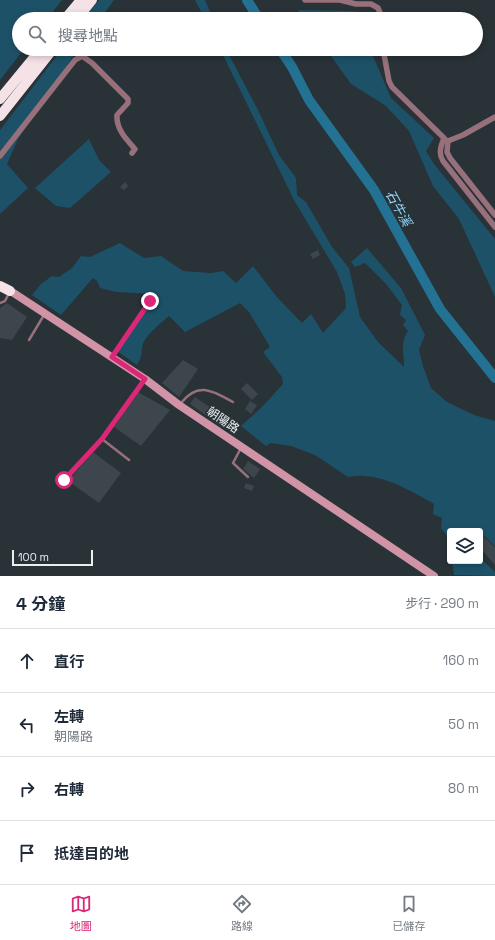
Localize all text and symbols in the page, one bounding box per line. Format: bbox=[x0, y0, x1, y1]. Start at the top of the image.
search box bbox=[12, 12, 483, 56]
icon: search bbox=[26, 23, 48, 45]
text: 搜尋地點 bbox=[58, 26, 118, 45]
water label: 石牛溪 bbox=[382, 187, 416, 231]
route end bbox=[141, 292, 159, 310]
street label: 朝陽路 bbox=[204, 403, 242, 437]
route start bbox=[55, 471, 73, 489]
map controls bbox=[447, 528, 483, 564]
button: layers bbox=[447, 528, 483, 564]
scale bar bbox=[12, 548, 93, 567]
text: 100 m bbox=[18, 550, 49, 564]
text: 4 分鐘 bbox=[16, 593, 65, 615]
text: 步行 · 290 m bbox=[405, 595, 479, 612]
icon: ahead bbox=[16, 650, 38, 672]
text: 直行 bbox=[54, 652, 84, 671]
text: 160 m bbox=[443, 652, 479, 669]
text: 左轉 bbox=[54, 707, 84, 726]
icon: left bbox=[16, 714, 38, 736]
text: 50 m bbox=[448, 716, 479, 733]
text: 朝陽路 bbox=[54, 728, 93, 745]
icon: right bbox=[16, 778, 38, 800]
text: 右轉 bbox=[54, 780, 84, 799]
text: 80 m bbox=[448, 780, 479, 797]
icon: arrive bbox=[16, 842, 38, 864]
text: 抵達目的地 bbox=[54, 844, 129, 863]
tab: 地圖 bbox=[70, 893, 92, 933]
tab: 路線 bbox=[231, 893, 253, 933]
tab: 已儲存 bbox=[392, 893, 425, 933]

